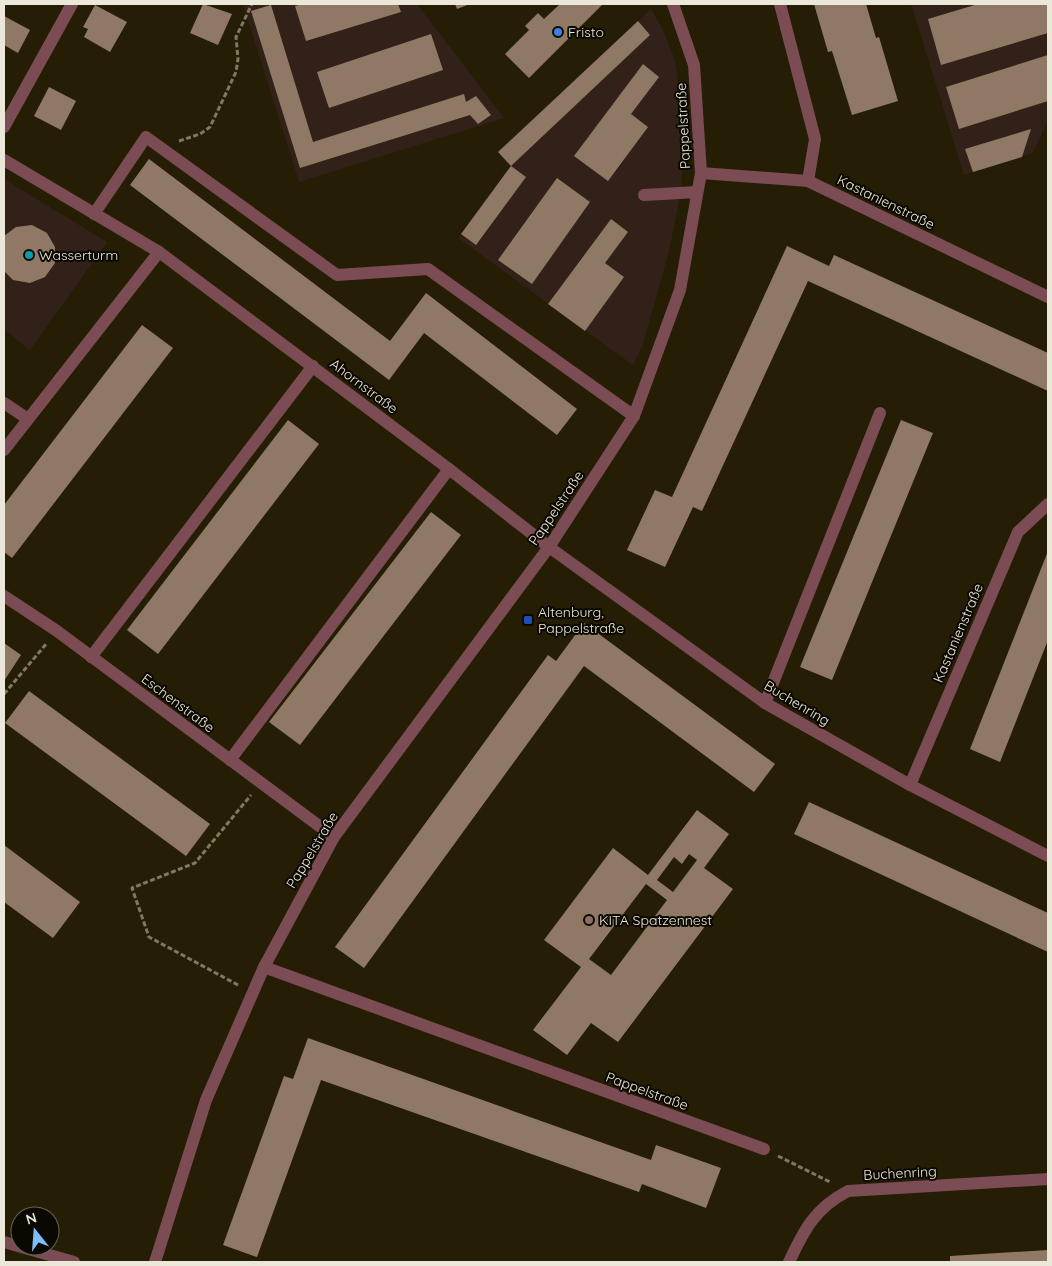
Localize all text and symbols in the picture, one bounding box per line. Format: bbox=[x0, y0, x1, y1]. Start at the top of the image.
place label: Fristo bbox=[568, 23, 604, 41]
marker: Fristo bbox=[552, 26, 564, 38]
street label: Pappelstraße bbox=[672, 82, 694, 170]
street label: Kastanienstraße bbox=[834, 171, 938, 233]
place label: Wasserturm bbox=[39, 246, 118, 264]
marker: Wasserturm bbox=[23, 249, 35, 261]
street label: Ahornstraße bbox=[326, 355, 402, 417]
street label: Pappelstraße bbox=[524, 467, 588, 549]
street label: Kastanienstraße bbox=[929, 581, 987, 685]
place label: Altenburg, Pappelstraße bbox=[538, 603, 624, 637]
marker: Altenburg, Pappelstraße bbox=[522, 614, 534, 626]
street label: Eschenstraße bbox=[138, 670, 218, 736]
street label: Buchenring bbox=[761, 676, 833, 730]
street label: Pappelstraße bbox=[282, 808, 342, 892]
place label: KITA Spatzennest bbox=[599, 911, 712, 929]
marker: KITA Spatzennest bbox=[583, 914, 595, 926]
street label: Pappelstraße bbox=[603, 1068, 691, 1114]
street label: Buchenring bbox=[863, 1162, 937, 1184]
north arrow bbox=[10, 1206, 60, 1256]
text: N bbox=[24, 1208, 39, 1229]

